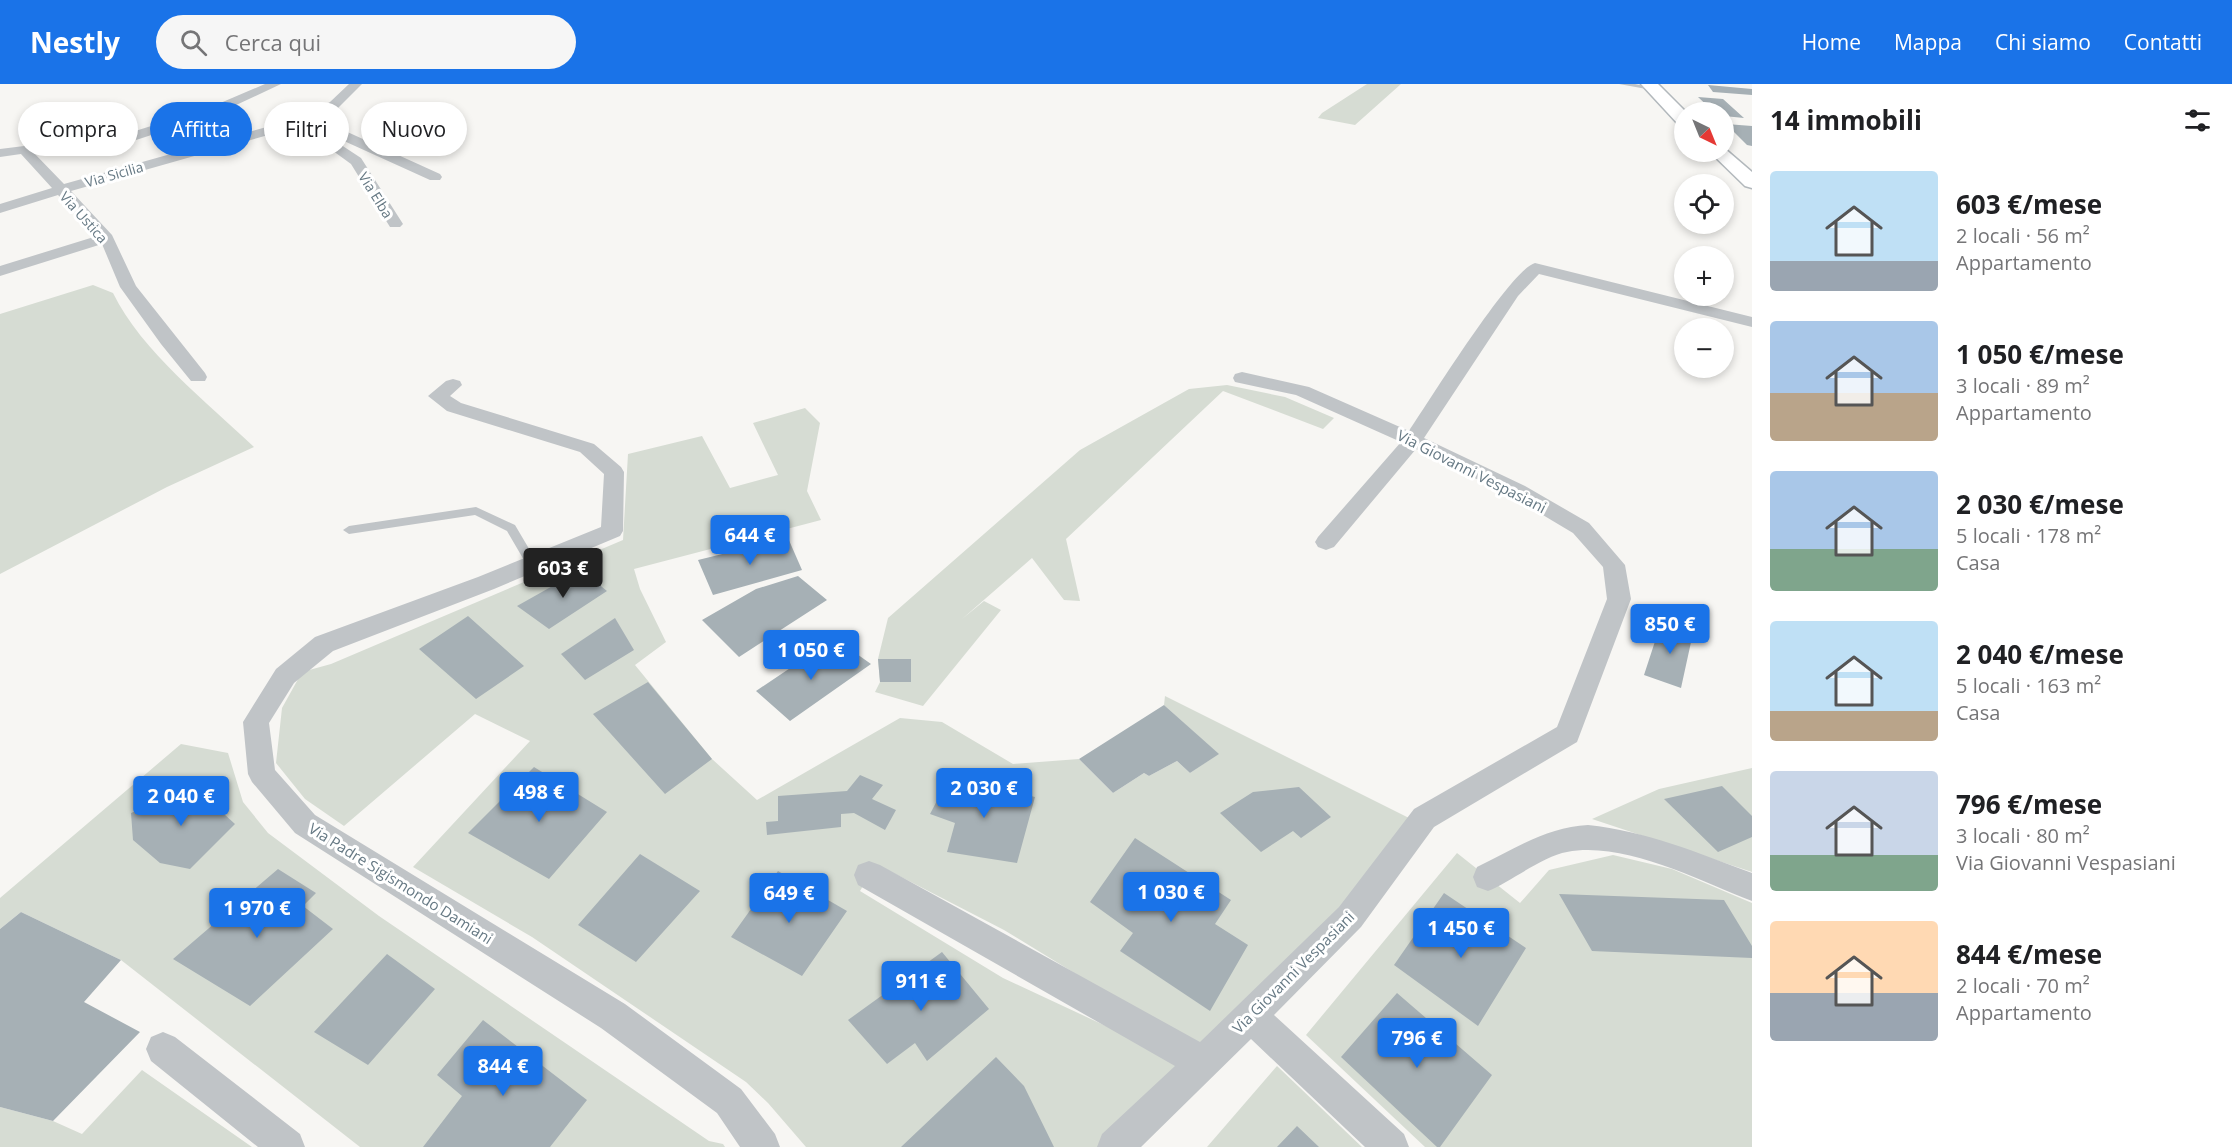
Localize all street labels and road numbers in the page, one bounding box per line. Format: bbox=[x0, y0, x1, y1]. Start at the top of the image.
street label: Via Sicilia bbox=[83, 157, 145, 191]
street label: Via Elba bbox=[354, 168, 398, 222]
street label: Via Ustica bbox=[56, 187, 112, 247]
street label: Via Giovanni Vespasiani bbox=[1394, 425, 1550, 517]
street label: Via Padre Sigismondo Damiani bbox=[305, 818, 497, 948]
street label: Via Giovanni Vespasiani bbox=[1228, 907, 1358, 1037]

